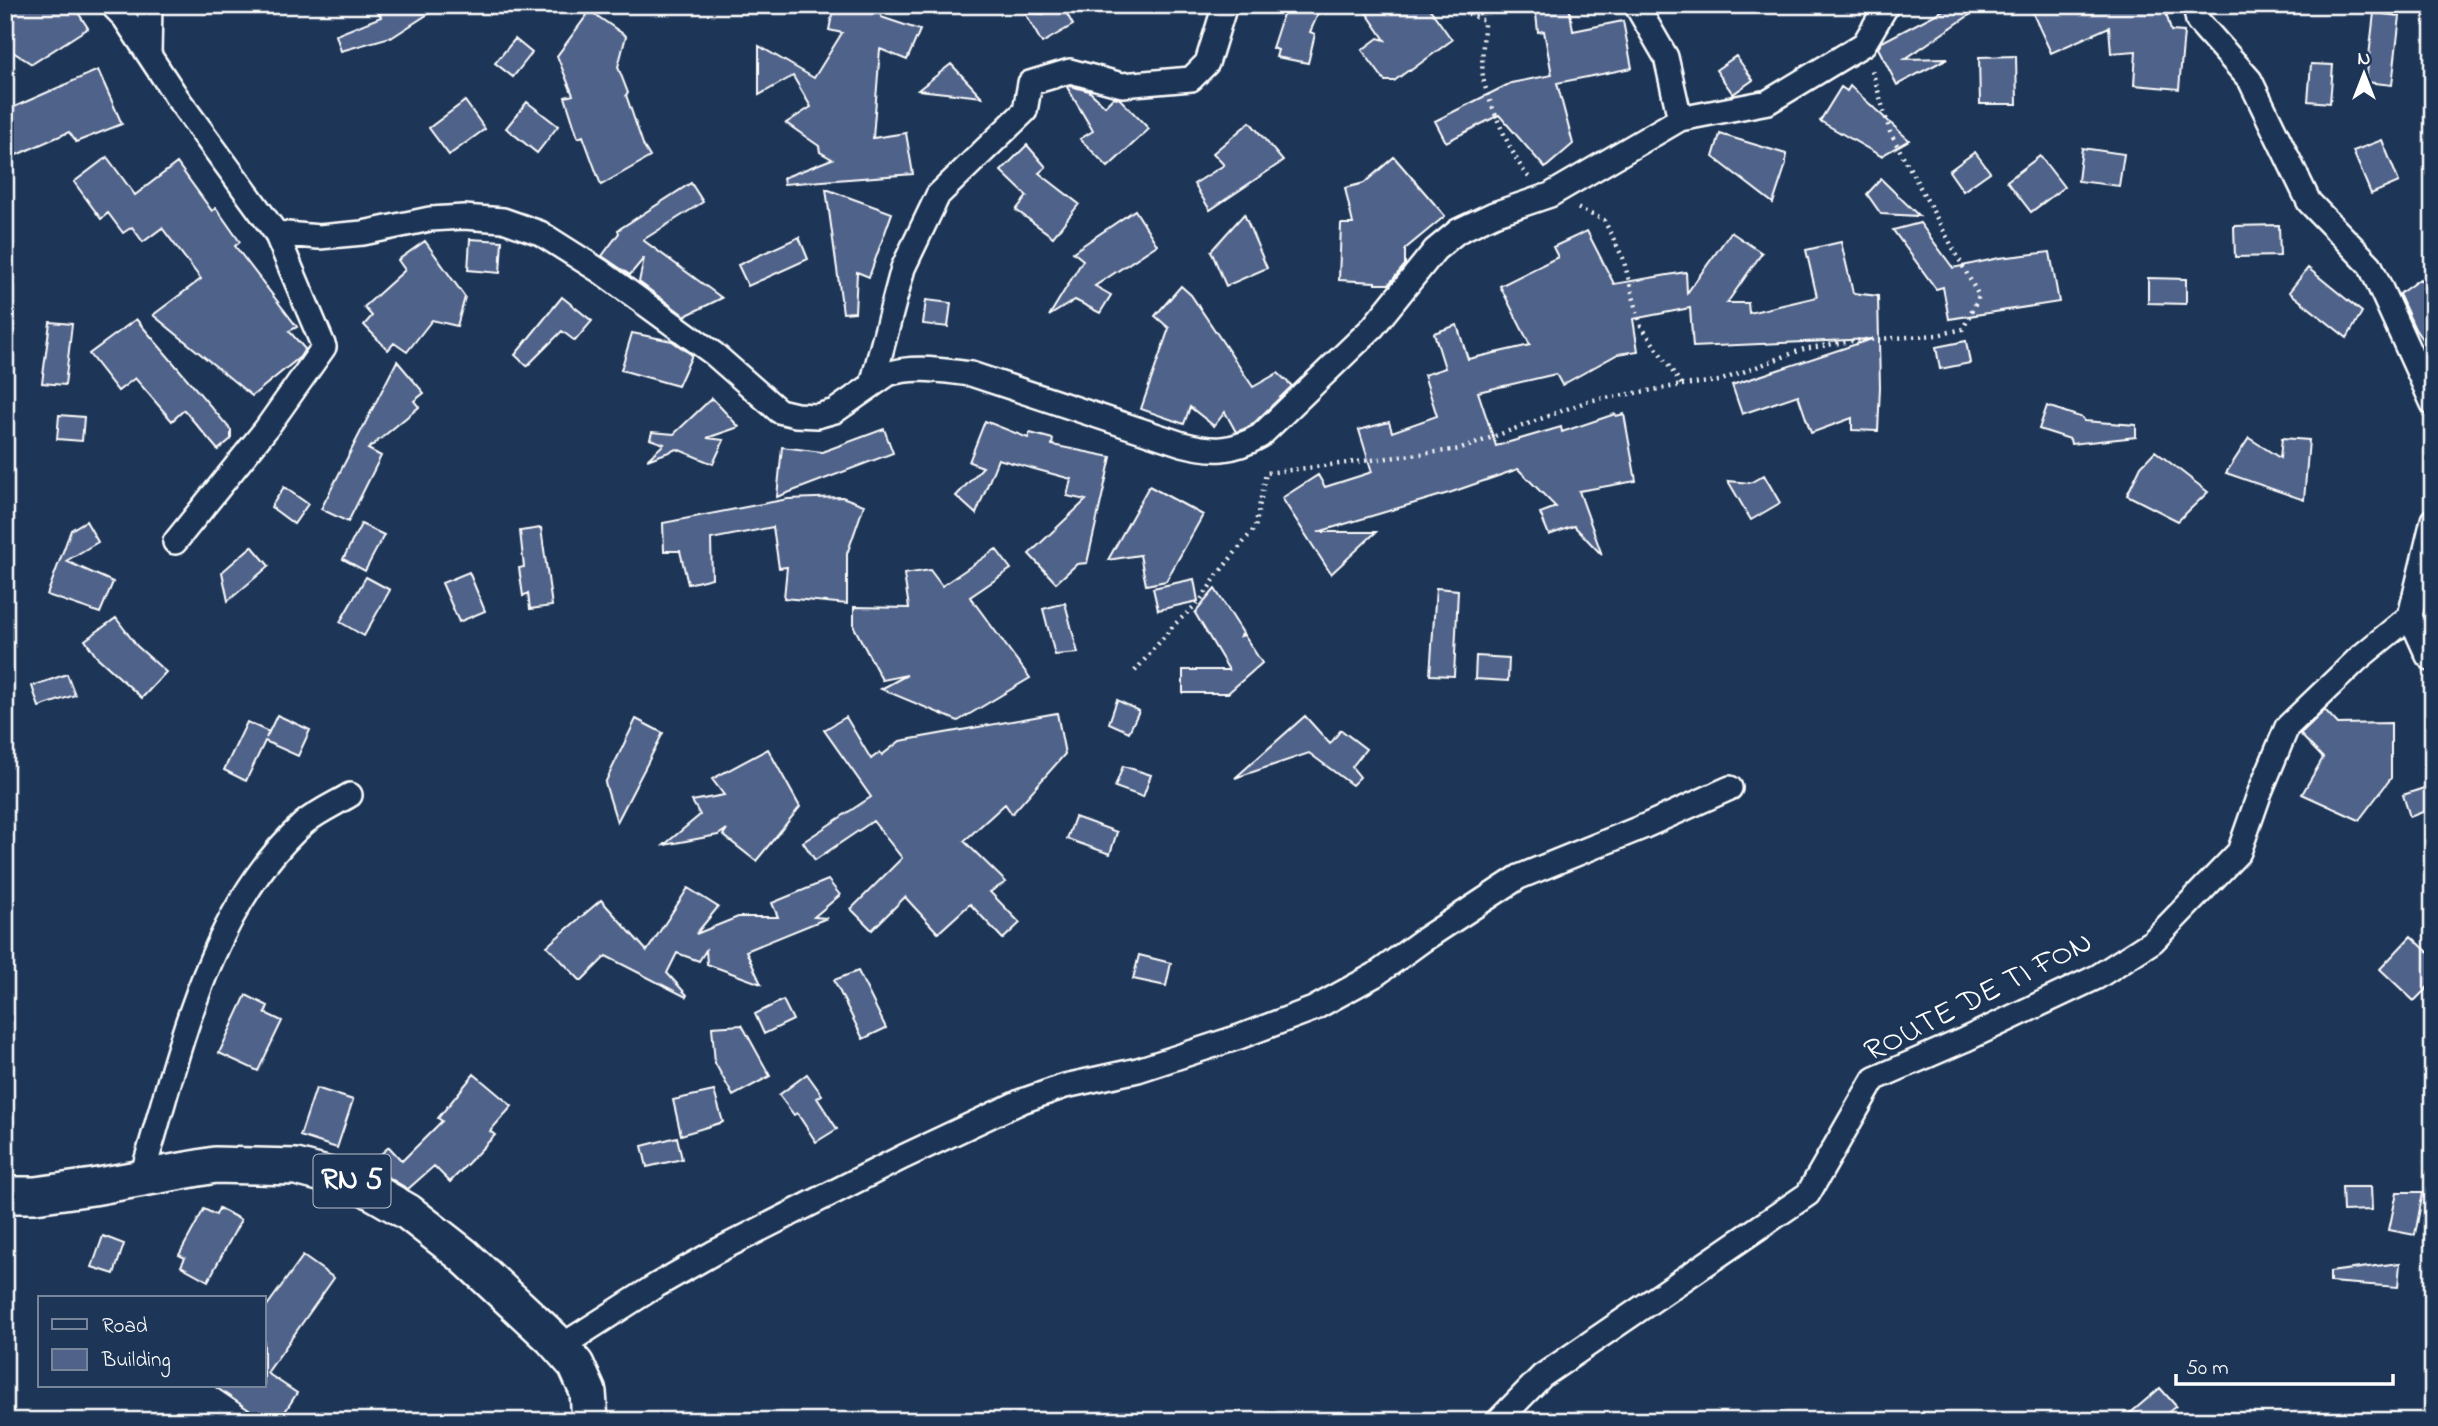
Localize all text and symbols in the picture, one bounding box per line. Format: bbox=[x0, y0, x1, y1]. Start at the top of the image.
north arrow bbox=[2330, 38, 2400, 108]
text: N bbox=[2358, 46, 2371, 73]
street label: ROUTE DE TI FON bbox=[1857, 920, 2101, 1076]
road number: RN 5 bbox=[314, 1154, 390, 1208]
legend bbox=[38, 1296, 266, 1388]
text: Road bbox=[102, 1312, 148, 1342]
scale bar bbox=[2176, 1342, 2392, 1386]
text: Building bbox=[101, 1346, 171, 1378]
text: 50 m bbox=[2186, 1354, 2229, 1384]

